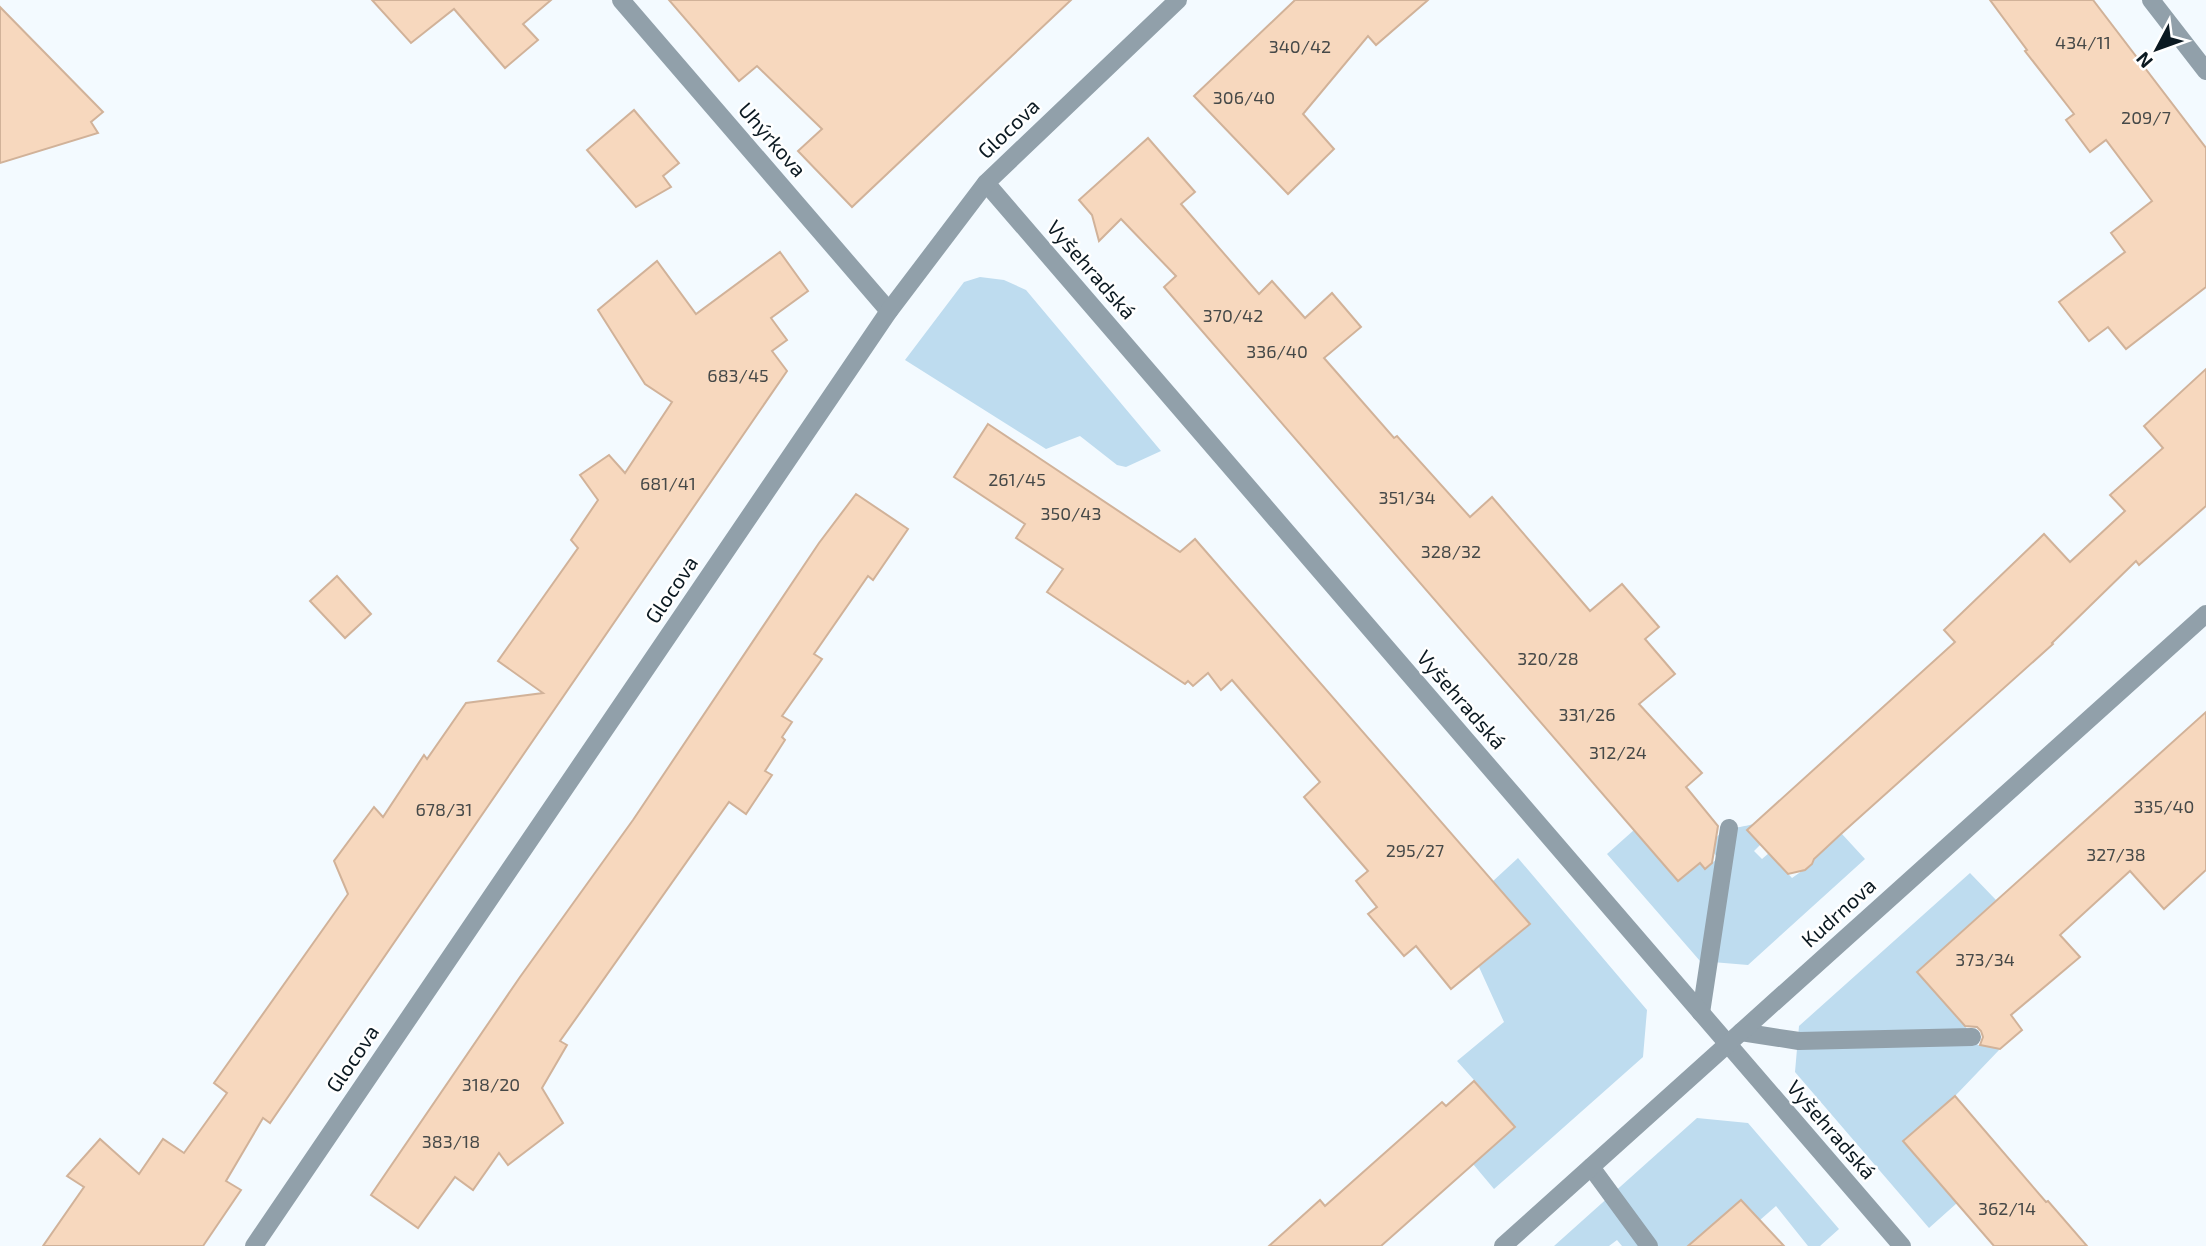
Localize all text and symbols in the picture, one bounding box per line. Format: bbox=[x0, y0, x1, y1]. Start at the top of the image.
north arrow bbox=[2122, 14, 2192, 84]
house number: 434/11 bbox=[2055, 31, 2111, 53]
house number: 340/42 bbox=[1269, 35, 1331, 57]
text: N bbox=[2131, 48, 2157, 73]
house number: 306/40 bbox=[1213, 86, 1275, 108]
street label: Glocova bbox=[972, 93, 1044, 163]
street label: Uhýrkova bbox=[734, 97, 812, 181]
house number: 209/7 bbox=[2121, 106, 2171, 128]
street label: Vyšehradská bbox=[1042, 214, 1142, 324]
house number: 370/42 bbox=[1203, 304, 1263, 326]
house number: 336/40 bbox=[1246, 340, 1308, 362]
house number: 683/45 bbox=[707, 364, 769, 386]
house number: 261/45 bbox=[988, 468, 1046, 490]
house number: 681/41 bbox=[640, 472, 696, 494]
house number: 351/34 bbox=[1378, 486, 1436, 508]
house number: 350/43 bbox=[1041, 502, 1101, 524]
house number: 328/32 bbox=[1421, 540, 1481, 562]
street label: Glocova bbox=[639, 551, 702, 628]
street label: Vyšehradská bbox=[1412, 644, 1512, 754]
house number: 320/28 bbox=[1517, 647, 1579, 669]
house number: 331/26 bbox=[1559, 703, 1615, 725]
house number: 312/24 bbox=[1589, 741, 1647, 763]
house number: 335/40 bbox=[2134, 795, 2194, 817]
house number: 678/31 bbox=[416, 798, 472, 820]
house number: 295/27 bbox=[1386, 839, 1444, 861]
house number: 327/38 bbox=[2086, 843, 2146, 865]
street label: Kudrnova bbox=[1796, 872, 1880, 952]
house number: 373/34 bbox=[1955, 948, 2015, 970]
street label: Glocova bbox=[320, 1020, 383, 1097]
house number: 318/20 bbox=[462, 1073, 520, 1095]
street label: Vyšehradská bbox=[1782, 1074, 1882, 1184]
house number: 383/18 bbox=[422, 1130, 480, 1152]
house number: 362/14 bbox=[1978, 1197, 2036, 1219]

